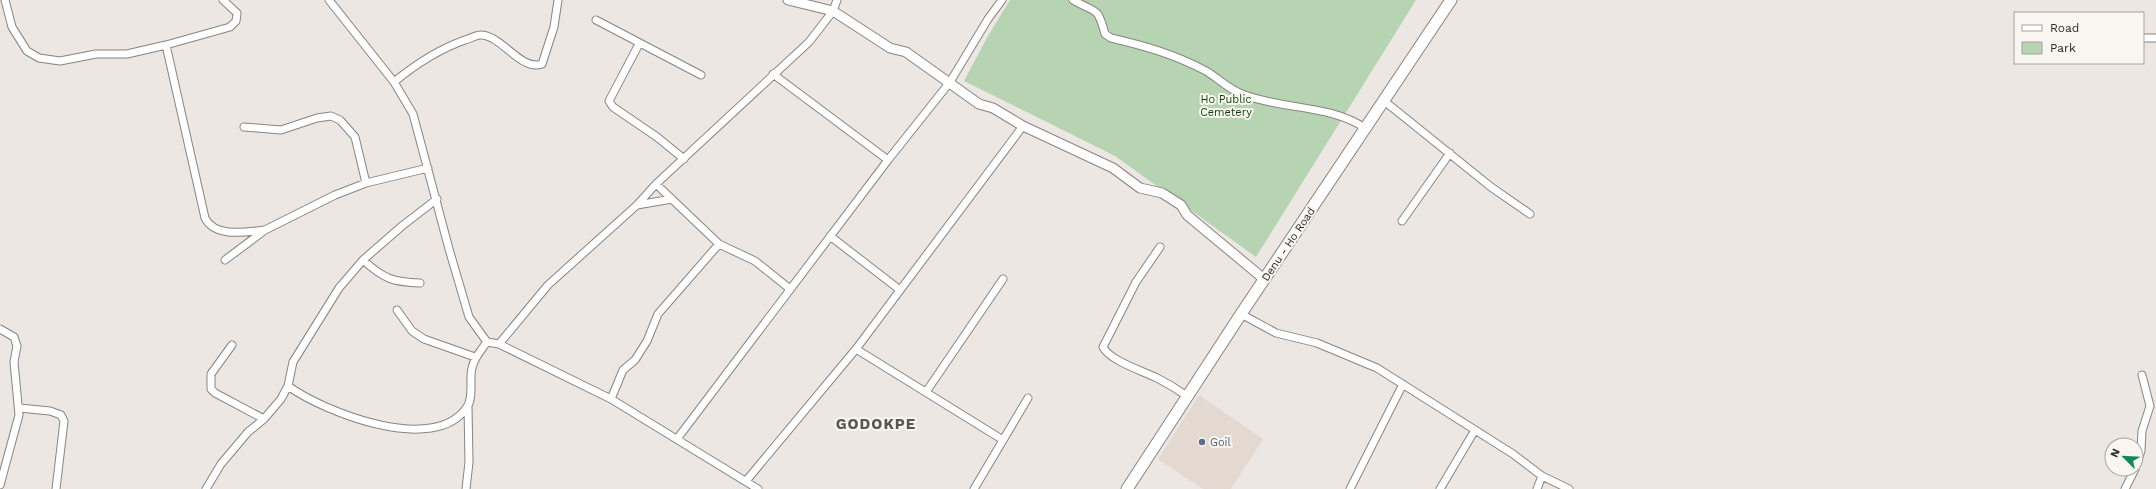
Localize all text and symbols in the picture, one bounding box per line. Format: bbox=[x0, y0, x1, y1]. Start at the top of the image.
legend bbox=[2014, 12, 2144, 64]
text: Road bbox=[2050, 21, 2079, 35]
text: Park bbox=[2050, 41, 2076, 55]
park label: Ho Public Cemetery bbox=[1200, 93, 1252, 119]
street label: Denu - Ho Road bbox=[1259, 205, 1318, 284]
district label: GODOKPE bbox=[836, 415, 916, 433]
place label: Goil bbox=[1210, 436, 1231, 449]
marker: Goil bbox=[1197, 437, 1207, 447]
north arrow bbox=[2104, 437, 2144, 477]
text: N bbox=[2108, 447, 2123, 460]

